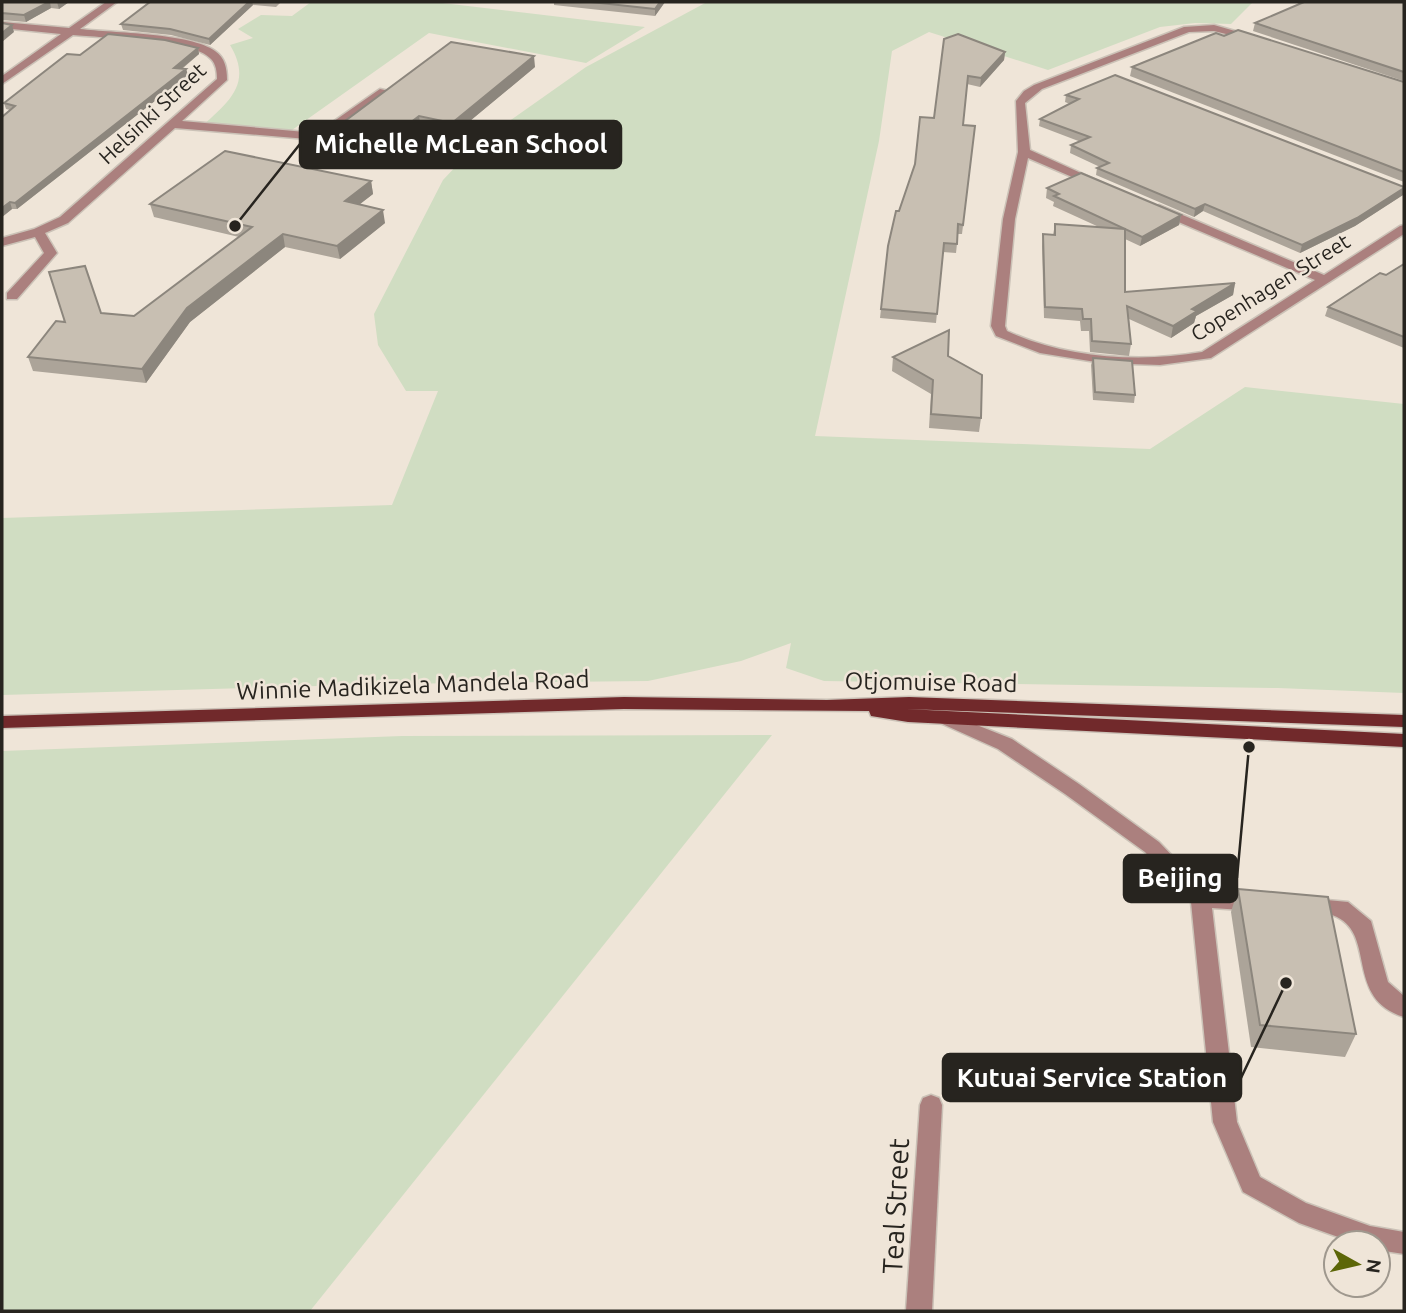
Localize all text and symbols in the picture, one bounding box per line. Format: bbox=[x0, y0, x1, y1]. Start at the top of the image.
street label: Helsinki Street bbox=[94, 57, 210, 169]
callout: Michelle McLean School bbox=[300, 121, 621, 168]
text: Michelle McLean School bbox=[315, 129, 608, 158]
street label: Copenhagen Street bbox=[1186, 228, 1354, 346]
street label: Winnie Madikizela Mandela Road bbox=[236, 665, 590, 705]
street label: Otjomuise Road bbox=[844, 667, 1018, 697]
callout: Beijing bbox=[1124, 855, 1237, 902]
text: Beijing bbox=[1137, 863, 1223, 892]
callout: Kutuai Service Station bbox=[943, 1054, 1241, 1101]
text: Kutuai Service Station bbox=[957, 1063, 1227, 1092]
street label: Teal Street bbox=[876, 1137, 914, 1275]
north arrow bbox=[1322, 1229, 1392, 1299]
text: N bbox=[1362, 1258, 1386, 1275]

